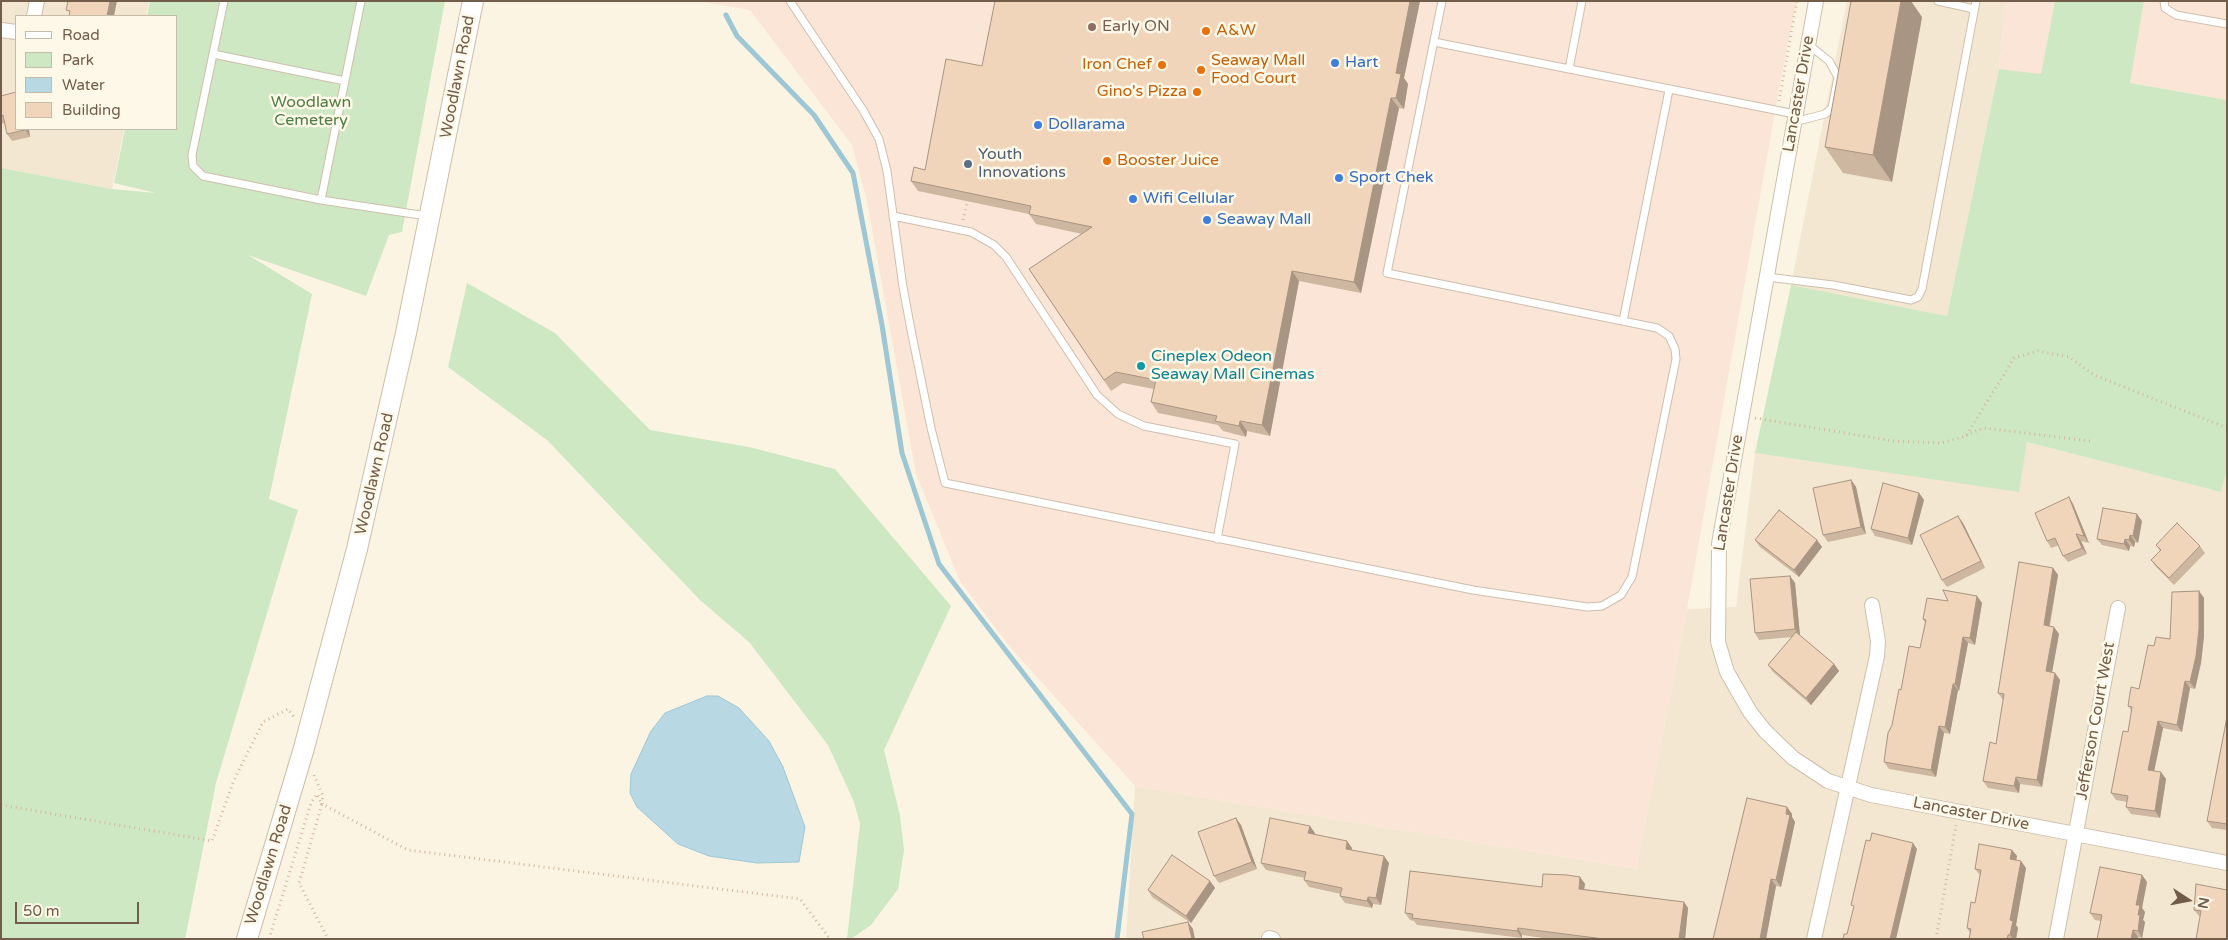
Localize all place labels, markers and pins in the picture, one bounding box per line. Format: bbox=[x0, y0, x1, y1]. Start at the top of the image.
place label: Early ON bbox=[1102, 17, 1170, 37]
marker: Early ON bbox=[1086, 21, 1098, 33]
place label: A&W bbox=[1216, 21, 1256, 41]
marker: A&W bbox=[1200, 25, 1212, 37]
place label: Seaway Mall Food Court bbox=[1211, 51, 1305, 89]
place label: Hart bbox=[1345, 53, 1378, 73]
place label: Iron Chef bbox=[1082, 55, 1152, 75]
marker: Hart bbox=[1329, 57, 1341, 69]
marker: Iron Chef bbox=[1156, 59, 1168, 71]
marker: Seaway Mall Food Court bbox=[1195, 64, 1207, 76]
place label: Gino's Pizza bbox=[1097, 82, 1187, 102]
marker: Gino's Pizza bbox=[1191, 86, 1203, 98]
place label: Dollarama bbox=[1048, 115, 1125, 135]
marker: Dollarama bbox=[1032, 119, 1044, 131]
place label: Youth Innovations bbox=[978, 145, 1066, 183]
place label: Booster Juice bbox=[1117, 151, 1219, 171]
marker: Booster Juice bbox=[1101, 155, 1113, 167]
marker: Youth Innovations bbox=[962, 158, 974, 170]
place label: Sport Chek bbox=[1349, 168, 1434, 188]
marker: Sport Chek bbox=[1333, 172, 1345, 184]
place label: Wifi Cellular bbox=[1143, 189, 1234, 209]
marker: Wifi Cellular bbox=[1127, 193, 1139, 205]
place label: Seaway Mall bbox=[1217, 210, 1311, 230]
marker: Seaway Mall bbox=[1201, 214, 1213, 226]
place label: Cineplex Odeon Seaway Mall Cinemas bbox=[1151, 347, 1315, 385]
marker: Cineplex Odeon Seaway Mall Cinemas bbox=[1135, 360, 1147, 372]

